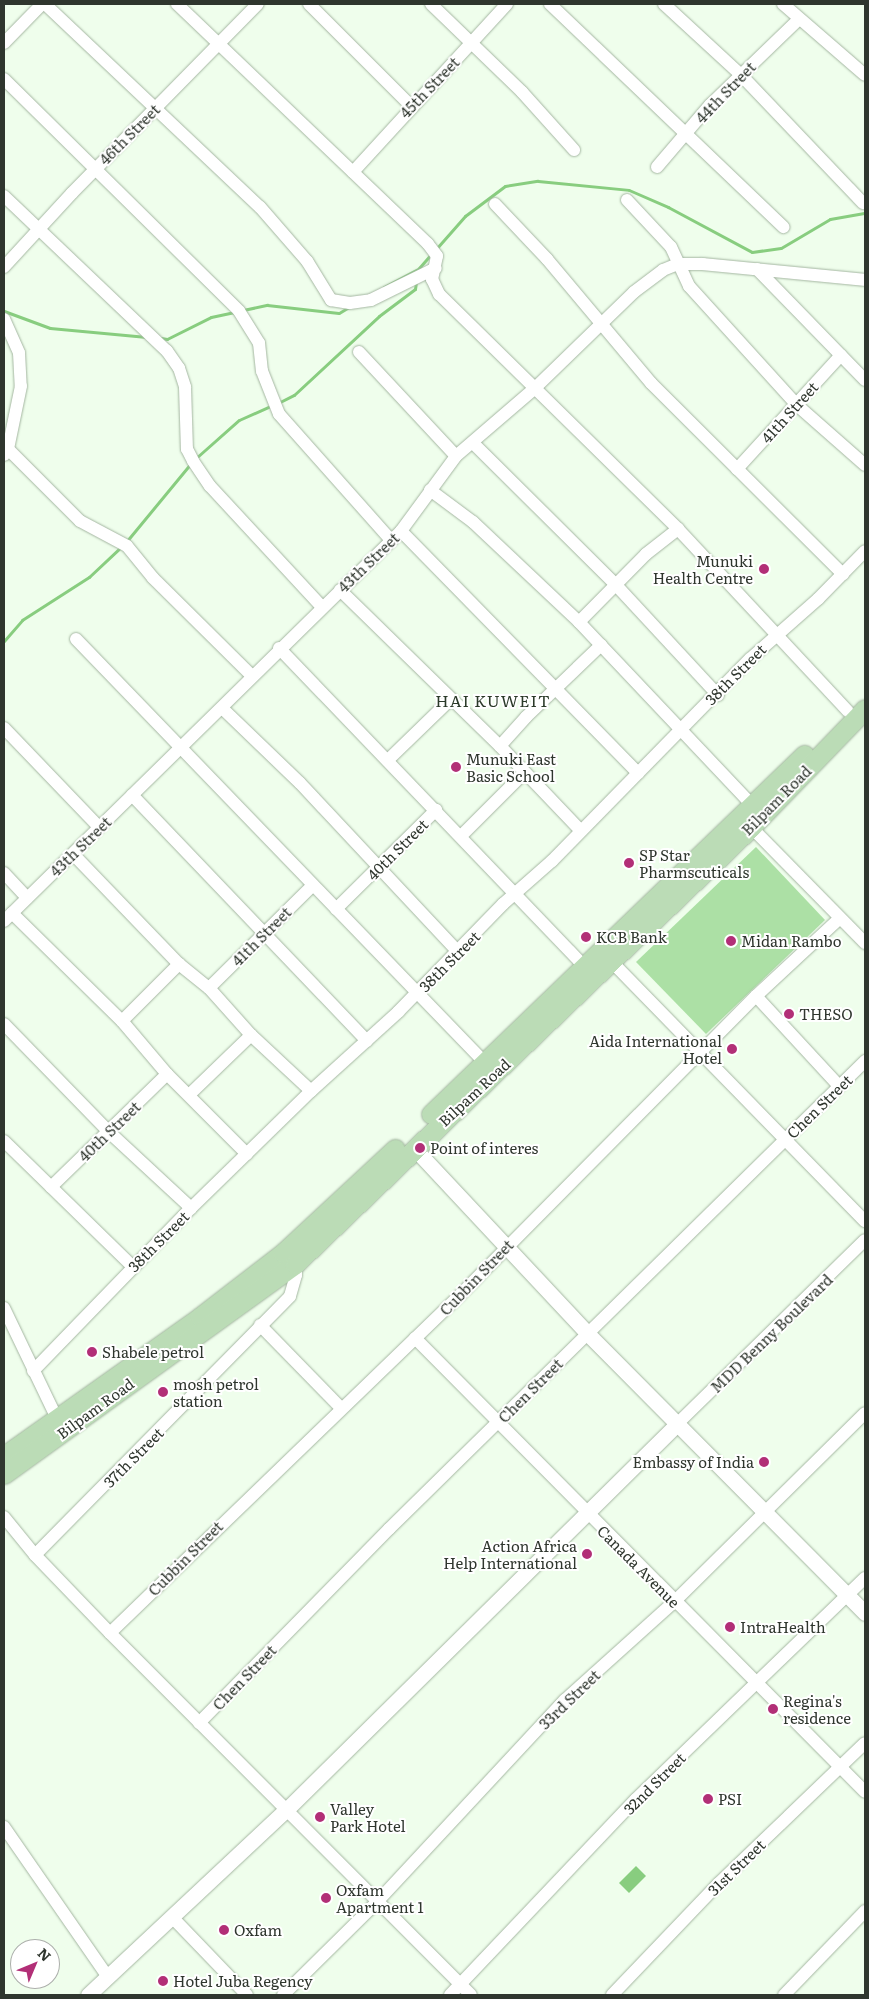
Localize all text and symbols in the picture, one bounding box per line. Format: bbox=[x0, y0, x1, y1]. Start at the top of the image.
street label: 45th Street bbox=[396, 53, 462, 121]
street label: 44th Street bbox=[691, 58, 759, 126]
street label: 46th Street bbox=[95, 100, 163, 168]
street label: 41th Street bbox=[757, 378, 821, 446]
street label: 43th Street bbox=[334, 528, 402, 596]
place label: Munuki Health Centre bbox=[653, 551, 753, 586]
marker: Munuki Health Centre bbox=[757, 562, 771, 576]
street label: 38th Street bbox=[701, 640, 769, 708]
district label: HAI KUWEIT bbox=[434, 690, 552, 710]
place label: Munuki East Basic School bbox=[466, 749, 556, 784]
marker: Munuki East Basic School bbox=[450, 761, 462, 773]
street label: Bilpam Road bbox=[737, 761, 815, 839]
street label: 43th Street bbox=[46, 812, 114, 880]
street label: 40th Street bbox=[363, 815, 431, 883]
place label: SP Star Pharmscuticals bbox=[639, 845, 749, 880]
marker: SP Star Pharmscuticals bbox=[623, 857, 635, 869]
street label: 41th Street bbox=[228, 903, 294, 969]
street label: 38th Street bbox=[415, 927, 483, 995]
place label: KCB Bank bbox=[596, 928, 667, 946]
marker: KCB Bank bbox=[580, 931, 592, 943]
place label: Midan Rambo bbox=[741, 932, 842, 950]
marker: Midan Rambo bbox=[725, 935, 737, 947]
place label: THESO bbox=[799, 1005, 853, 1023]
marker: THESO bbox=[783, 1008, 795, 1020]
place label: Aida International Hotel bbox=[589, 1031, 722, 1066]
marker: Aida International Hotel bbox=[726, 1043, 738, 1055]
street label: Bilpam Road bbox=[435, 1054, 513, 1130]
street label: Chen Street bbox=[783, 1070, 855, 1142]
street label: 40th Street bbox=[74, 1097, 144, 1165]
place label: Point of interes bbox=[430, 1139, 538, 1157]
marker: Point of interes bbox=[414, 1142, 426, 1154]
street label: 38th Street bbox=[124, 1207, 192, 1275]
street label: Cubbin Street bbox=[435, 1235, 517, 1319]
street label: MDD Benny Boulevard bbox=[706, 1270, 836, 1396]
place label: Shabele petrol bbox=[102, 1343, 204, 1361]
marker: Shabele petrol bbox=[86, 1346, 98, 1358]
street label: Chen Street bbox=[494, 1354, 566, 1426]
street label: Bilpam Road bbox=[53, 1374, 137, 1442]
place label: mosh petrol station bbox=[173, 1374, 259, 1409]
marker: mosh petrol station bbox=[157, 1386, 169, 1398]
street label: 37th Street bbox=[99, 1423, 167, 1491]
place label: Embassy of India bbox=[632, 1453, 754, 1471]
marker: Embassy of India bbox=[758, 1456, 770, 1468]
street label: Cubbin Street bbox=[144, 1517, 226, 1599]
street label: Canada Avenue bbox=[594, 1521, 684, 1611]
place label: Action Africa Help International bbox=[443, 1536, 577, 1571]
marker: Action Africa Help International bbox=[581, 1548, 593, 1560]
place label: IntraHealth bbox=[740, 1618, 826, 1636]
marker: IntraHealth bbox=[724, 1621, 736, 1633]
street label: Chen Street bbox=[208, 1641, 280, 1713]
street label: 33rd Street bbox=[535, 1665, 603, 1733]
place label: Regina's residence bbox=[783, 1691, 851, 1726]
marker: Regina's residence bbox=[767, 1703, 779, 1715]
street label: 32nd Street bbox=[619, 1748, 689, 1818]
place label: PSI bbox=[718, 1790, 742, 1808]
marker: PSI bbox=[702, 1793, 714, 1805]
place label: Valley Park Hotel bbox=[330, 1799, 405, 1834]
marker: Valley Park Hotel bbox=[314, 1811, 326, 1823]
street label: 31st Street bbox=[704, 1835, 768, 1899]
place label: Oxfam Apartment 1 bbox=[336, 1880, 423, 1915]
marker: Oxfam Apartment 1 bbox=[320, 1892, 332, 1904]
place label: Oxfam bbox=[234, 1921, 282, 1939]
marker: Oxfam bbox=[218, 1924, 230, 1936]
north arrow bbox=[10, 1939, 60, 1989]
text: N bbox=[34, 1943, 56, 1965]
place label: Hotel Juba Regency bbox=[173, 1972, 313, 1990]
marker: Hotel Juba Regency bbox=[157, 1975, 169, 1987]

